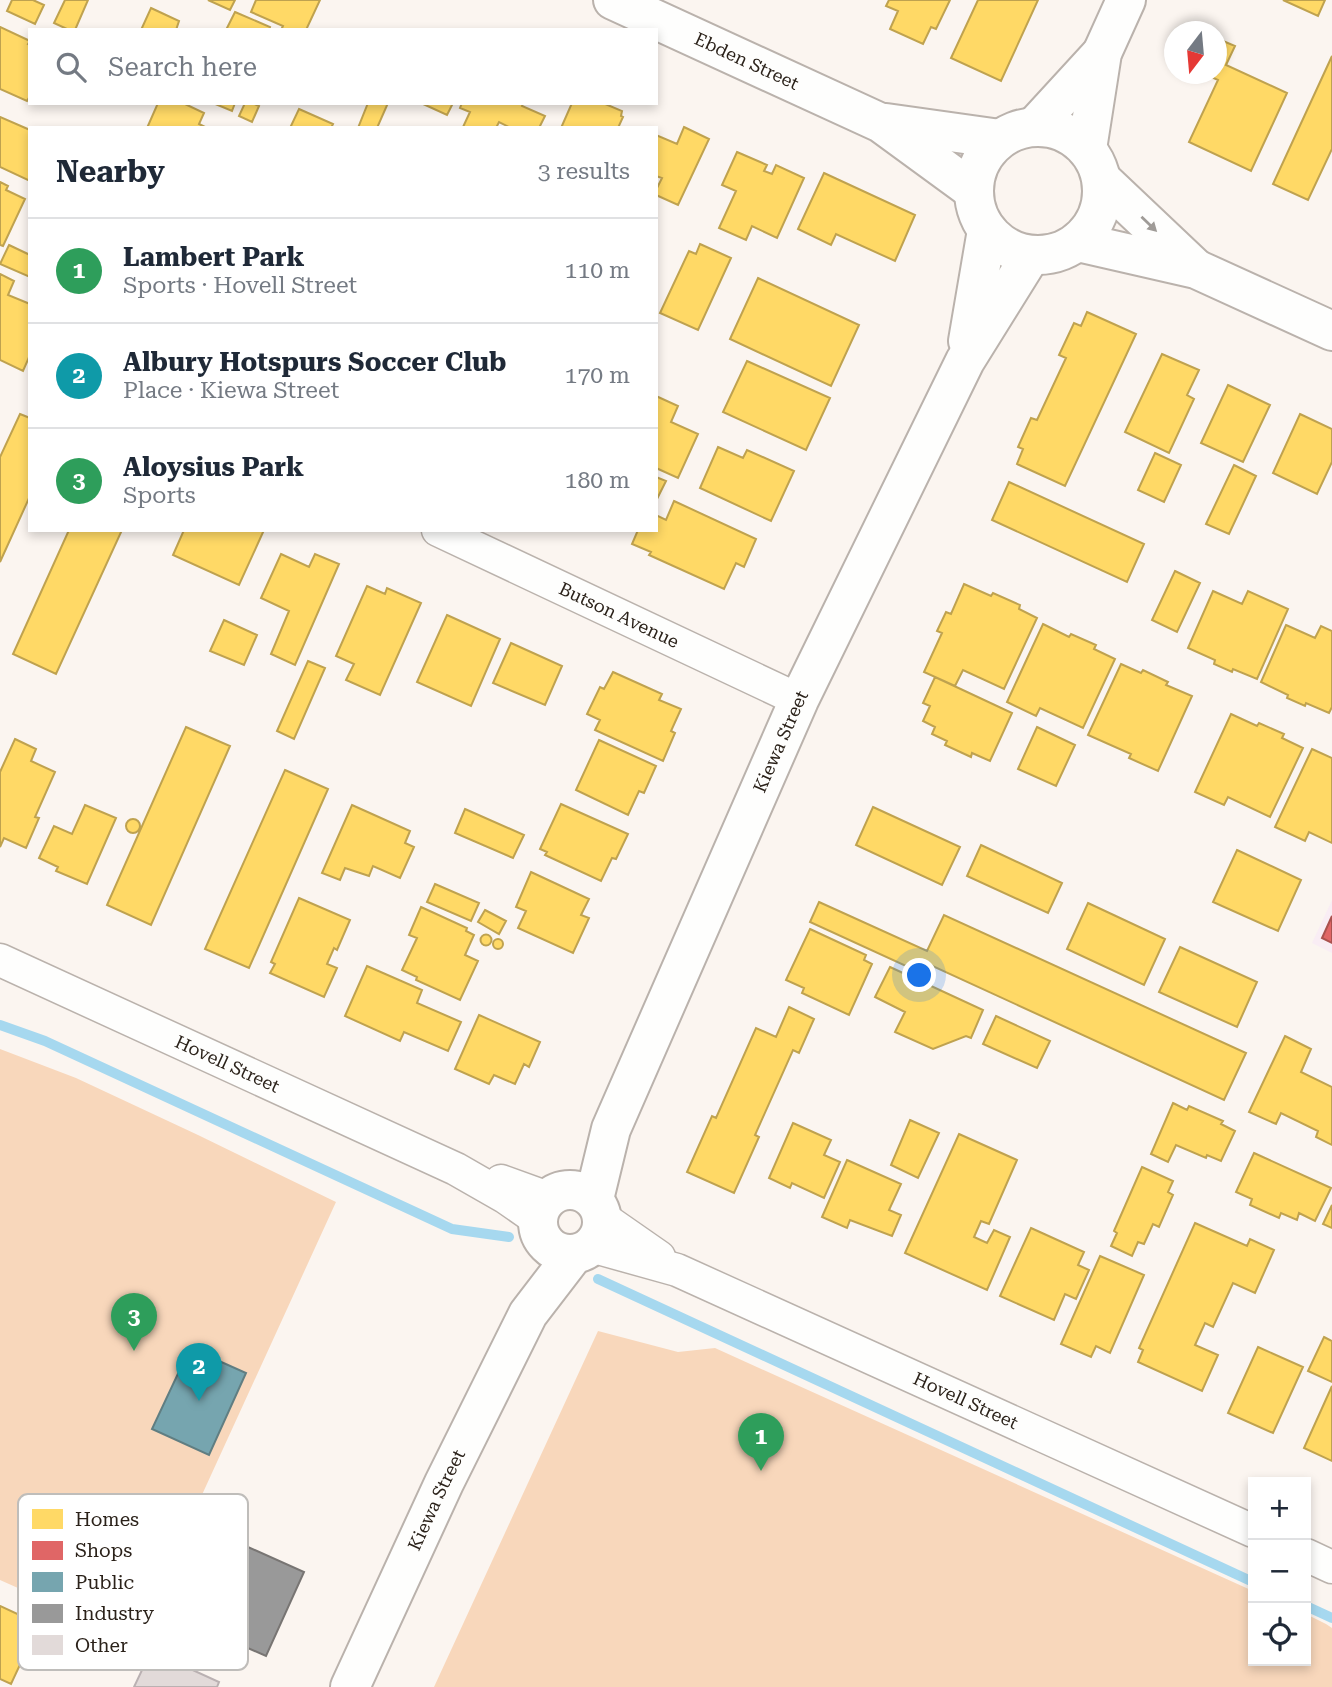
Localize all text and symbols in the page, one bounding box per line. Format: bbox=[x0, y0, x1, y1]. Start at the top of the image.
north arrow bbox=[1164, 21, 1227, 84]
search box bbox=[28, 28, 658, 105]
street label: Ebden Street bbox=[691, 28, 803, 94]
icon: search bbox=[52, 48, 90, 86]
text: Search here bbox=[108, 52, 257, 82]
text: Nearby bbox=[56, 154, 165, 189]
text: 3 results bbox=[538, 158, 630, 185]
one-way arrow bbox=[1140, 216, 1157, 232]
text: Lambert Park bbox=[123, 242, 304, 272]
text: 1 bbox=[73, 257, 85, 284]
text: 110 m bbox=[565, 257, 630, 284]
text: Sports · Hovell Street bbox=[123, 272, 357, 299]
text: Albury Hotspurs Soccer Club bbox=[123, 347, 507, 377]
text: 2 bbox=[73, 362, 85, 389]
text: 170 m bbox=[565, 362, 630, 389]
text: Place · Kiewa Street bbox=[123, 377, 339, 404]
text: Aloysius Park bbox=[123, 452, 304, 482]
text: 3 bbox=[73, 467, 85, 494]
text: 180 m bbox=[565, 467, 630, 494]
text: Sports bbox=[123, 482, 196, 509]
street label: Butson Avenue bbox=[556, 578, 683, 652]
street label: Kiewa Street bbox=[749, 687, 812, 796]
your location bbox=[902, 958, 936, 992]
street label: Hovell Street bbox=[172, 1031, 283, 1097]
pin: 3 bbox=[111, 1293, 157, 1351]
pin: 2 bbox=[176, 1343, 222, 1401]
street label: Hovell Street bbox=[910, 1367, 1022, 1433]
pin: 1 bbox=[738, 1413, 784, 1471]
street label: Kiewa Street bbox=[403, 1446, 469, 1554]
map controls bbox=[1248, 1477, 1311, 1666]
button: + bbox=[1248, 1477, 1311, 1540]
legend bbox=[18, 1494, 248, 1670]
text: Homes bbox=[75, 1508, 139, 1531]
text: Shops bbox=[75, 1539, 132, 1562]
button: − bbox=[1248, 1540, 1311, 1603]
text: Public bbox=[75, 1571, 134, 1594]
text: Industry bbox=[75, 1602, 155, 1625]
button: locate bbox=[1248, 1603, 1311, 1666]
text: Other bbox=[75, 1634, 128, 1657]

